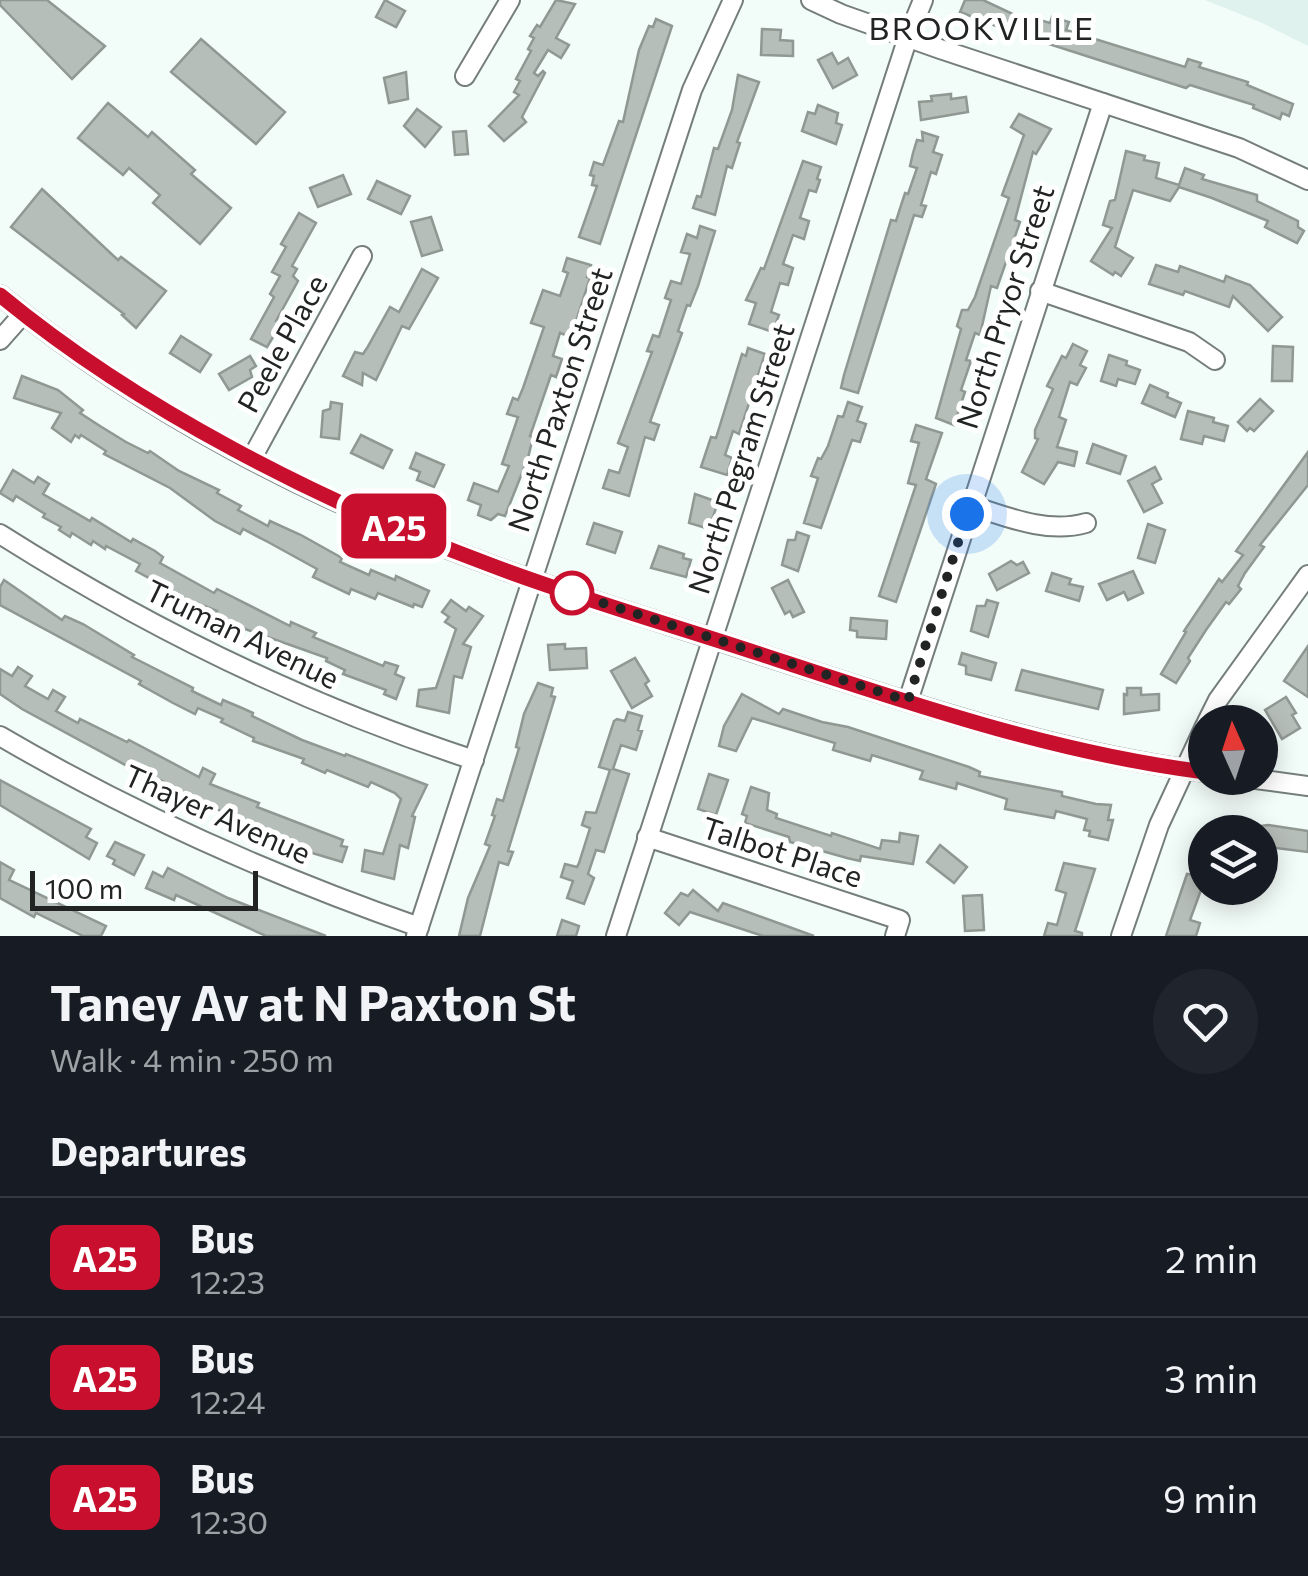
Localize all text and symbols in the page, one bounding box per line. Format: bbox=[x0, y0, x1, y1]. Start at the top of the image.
district label: BROOKVILLE bbox=[869, 7, 1095, 47]
street label: North Pryor Street bbox=[947, 180, 1060, 433]
street label: North Paxton Street bbox=[498, 262, 619, 536]
street label: Peele Place bbox=[228, 267, 334, 418]
street label: North Pegram Street bbox=[678, 318, 801, 598]
your location bbox=[942, 489, 992, 539]
line badge: A25 bbox=[336, 494, 452, 558]
text: A25 bbox=[361, 505, 427, 548]
street label: Truman Avenue bbox=[140, 570, 346, 695]
unlabelled marker bbox=[551, 572, 593, 614]
north arrow bbox=[1188, 705, 1278, 795]
map controls bbox=[1188, 705, 1278, 905]
street label: Thayer Avenue bbox=[119, 755, 317, 870]
street label: Talbot Place bbox=[698, 807, 868, 894]
button: layers bbox=[1188, 815, 1278, 905]
scale bar bbox=[30, 866, 258, 910]
text: 100 m bbox=[45, 871, 123, 905]
button: heart bbox=[1153, 969, 1258, 1074]
text: Taney Av at N Paxton St bbox=[50, 972, 576, 1031]
text: Walk · 4 min · 250 m bbox=[50, 1039, 334, 1079]
text: Departures bbox=[50, 1127, 247, 1174]
text: Bus bbox=[190, 1214, 255, 1261]
text: 2 min bbox=[1165, 1234, 1258, 1281]
text: A25 bbox=[72, 1236, 138, 1279]
text: 12:23 bbox=[190, 1261, 265, 1301]
text: Bus bbox=[190, 1334, 255, 1381]
text: 3 min bbox=[1164, 1354, 1258, 1401]
text: A25 bbox=[72, 1356, 138, 1399]
text: 12:24 bbox=[190, 1381, 265, 1421]
text: Bus bbox=[190, 1454, 255, 1501]
text: 9 min bbox=[1163, 1474, 1258, 1521]
text: A25 bbox=[72, 1476, 138, 1519]
text: 12:30 bbox=[190, 1501, 268, 1541]

